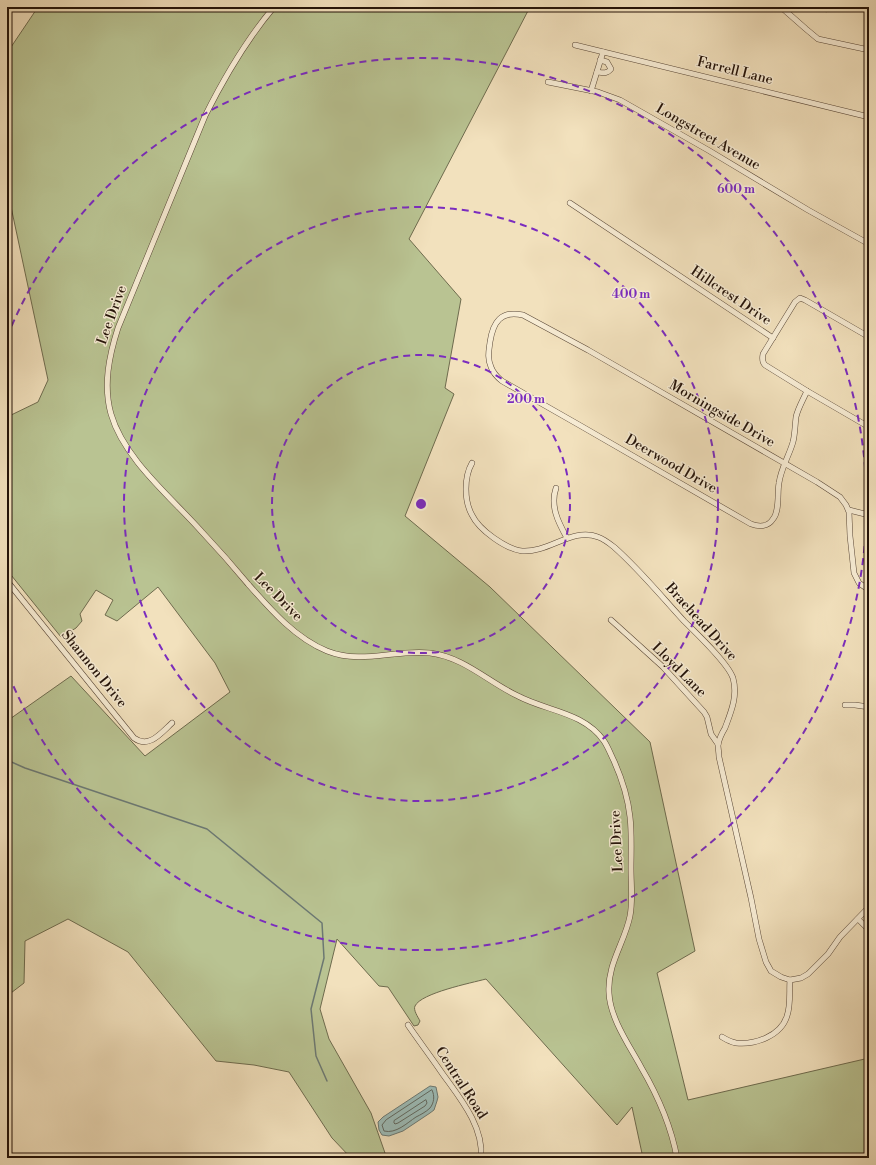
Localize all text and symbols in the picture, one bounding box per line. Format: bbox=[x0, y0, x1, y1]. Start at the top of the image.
street label: Farrell Lane bbox=[695, 53, 775, 89]
street label: Longstreet Avenue bbox=[652, 100, 764, 174]
text: 600 m bbox=[717, 182, 755, 197]
street label: Hillcrest Drive bbox=[687, 262, 775, 330]
street label: Lee Drive bbox=[93, 283, 131, 347]
text: 400 m bbox=[612, 287, 650, 302]
street label: Morningside Drive bbox=[666, 376, 778, 452]
text: 200 m bbox=[507, 392, 545, 407]
street label: Deerwood Drive bbox=[622, 430, 720, 498]
centre of rings bbox=[414, 497, 428, 511]
street label: Lee Drive bbox=[250, 569, 306, 625]
street label: Braehead Drive bbox=[661, 578, 741, 665]
street label: Shannon Drive bbox=[57, 626, 131, 712]
street label: Lloyd Lane bbox=[648, 639, 710, 701]
street label: Lee Drive bbox=[606, 810, 628, 872]
street label: Central Road bbox=[431, 1043, 491, 1123]

